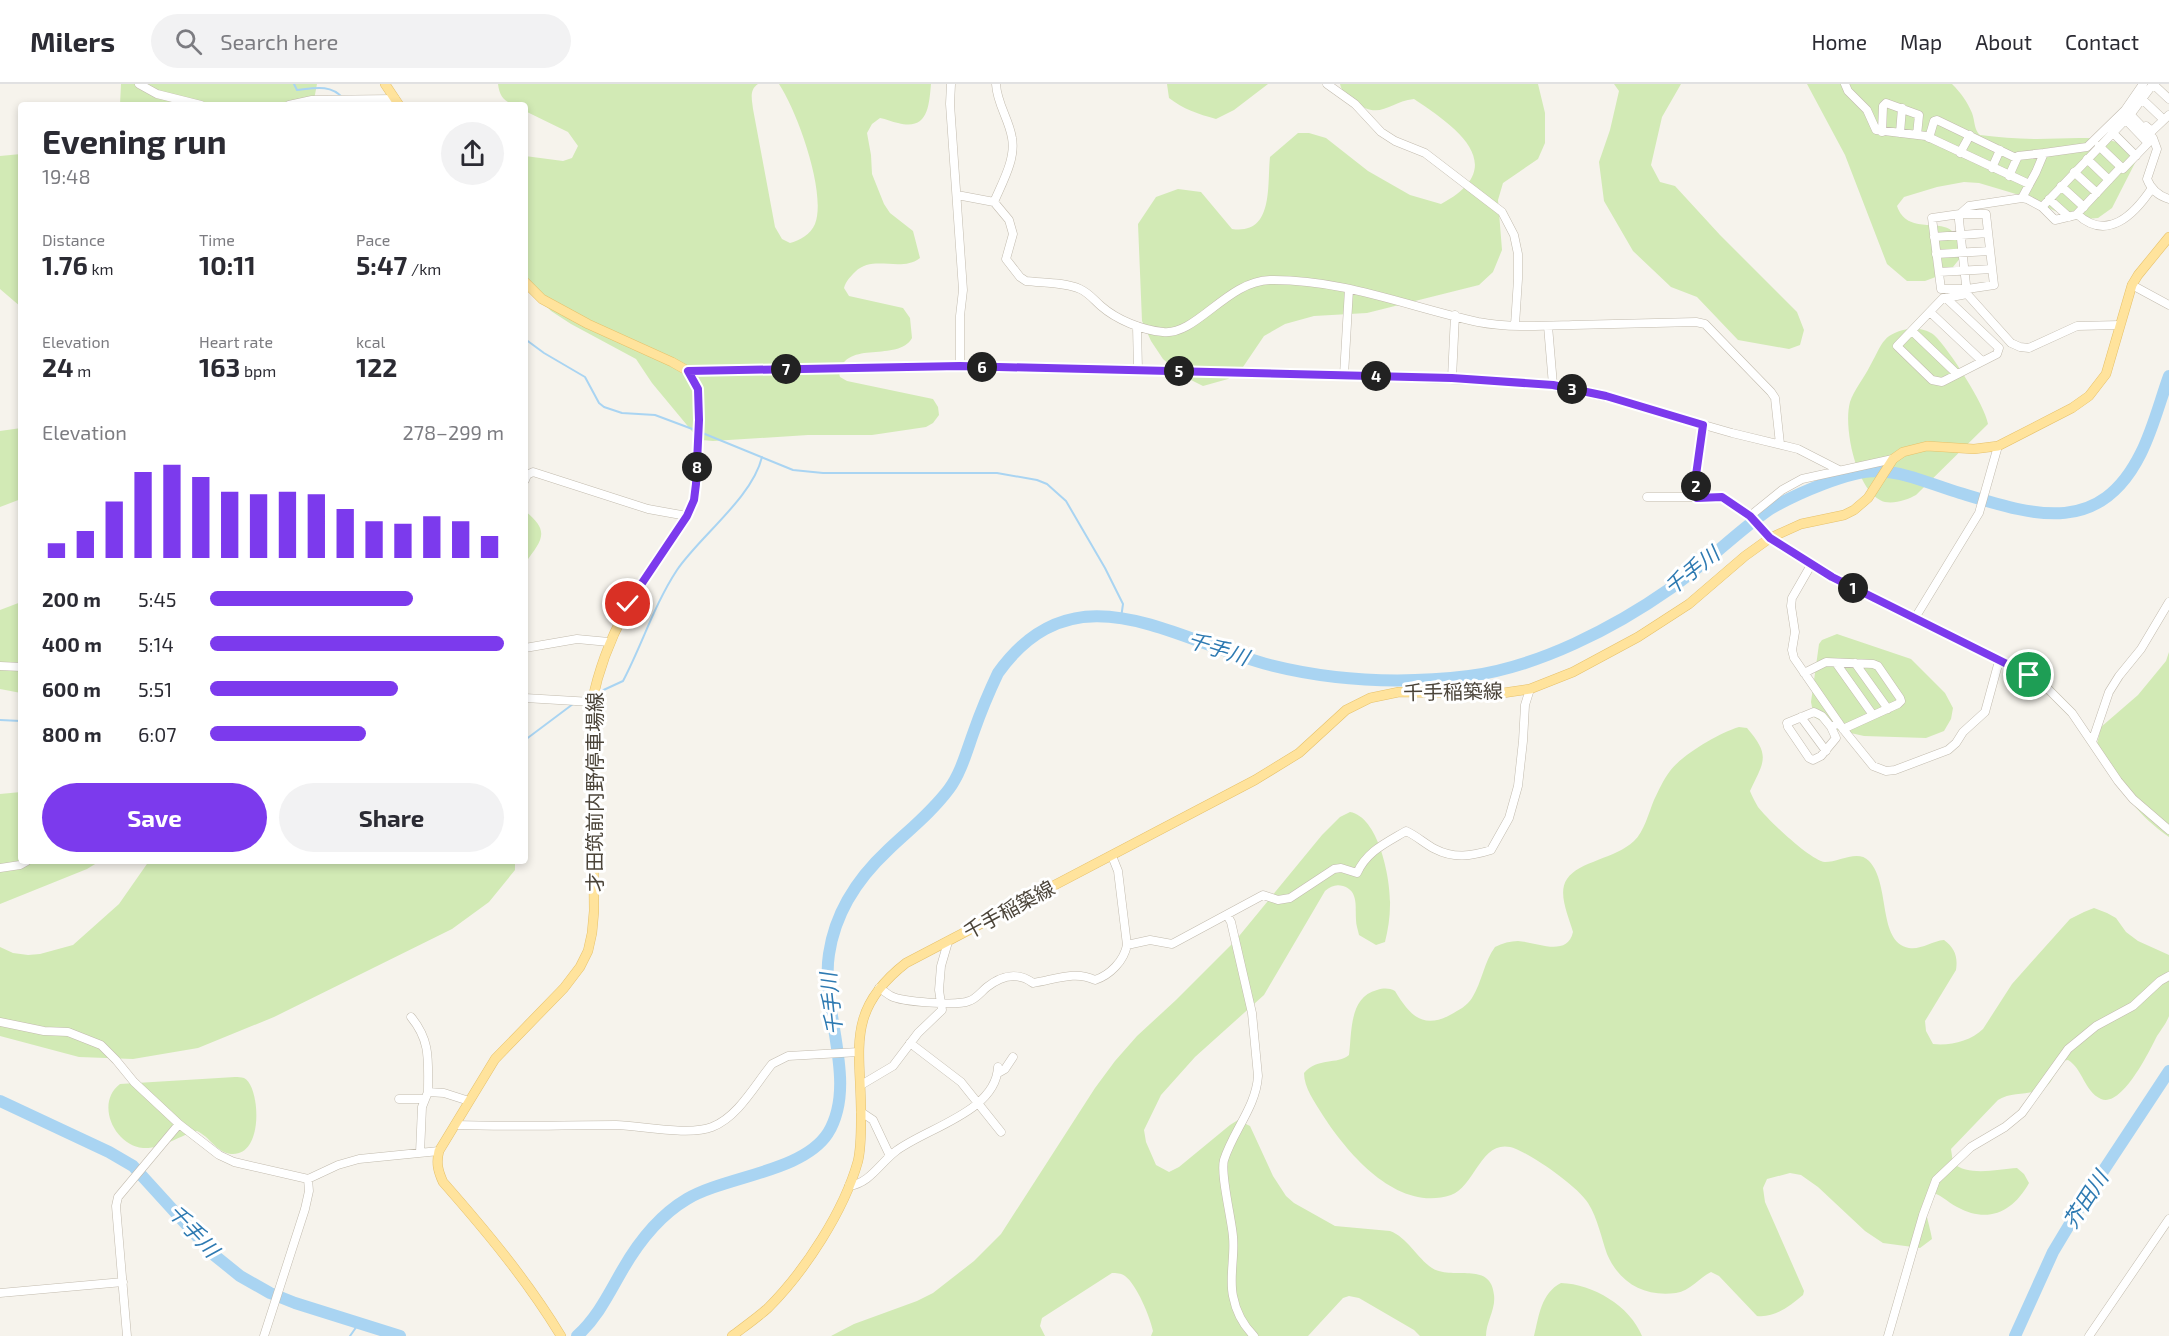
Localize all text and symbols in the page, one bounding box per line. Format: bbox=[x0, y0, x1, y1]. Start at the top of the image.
search box bbox=[151, 14, 571, 68]
text: Milers bbox=[30, 24, 115, 58]
icon: search bbox=[172, 25, 205, 58]
text: Search here bbox=[220, 28, 338, 54]
text: Home bbox=[1811, 29, 1867, 54]
text: Map bbox=[1900, 29, 1942, 54]
text: About bbox=[1975, 29, 2032, 54]
text: Contact bbox=[2065, 29, 2139, 54]
text: Evening run bbox=[42, 121, 227, 161]
button: share bbox=[441, 122, 504, 185]
text: 19:48 bbox=[42, 164, 91, 188]
text: Distance bbox=[42, 230, 105, 249]
text: Time bbox=[199, 230, 235, 249]
text: Pace bbox=[356, 230, 390, 249]
text: 1.76 bbox=[42, 249, 88, 280]
text: 10:11 bbox=[199, 249, 256, 280]
text: 5:47 bbox=[356, 249, 407, 280]
text: km bbox=[88, 259, 114, 278]
text: /km bbox=[407, 259, 441, 278]
text: Elevation bbox=[42, 332, 110, 351]
text: Heart rate bbox=[199, 332, 273, 351]
text: kcal bbox=[356, 332, 385, 351]
text: 24 bbox=[42, 351, 74, 382]
text: 163 bbox=[199, 351, 240, 382]
text: 122 bbox=[356, 351, 397, 382]
pin: 6 bbox=[967, 352, 997, 382]
pin: 7 bbox=[771, 354, 801, 384]
pin: 5 bbox=[1164, 356, 1194, 386]
text: 6 bbox=[977, 357, 987, 376]
text: 7 bbox=[782, 359, 790, 378]
text: m bbox=[74, 361, 91, 380]
text: bpm bbox=[240, 361, 276, 380]
text: 5 bbox=[1175, 361, 1183, 380]
pin: 4 bbox=[1361, 361, 1391, 391]
text: 4 bbox=[1371, 366, 1381, 385]
pin: 3 bbox=[1557, 374, 1587, 404]
text: 3 bbox=[1567, 379, 1577, 398]
text: Elevation bbox=[42, 420, 127, 444]
text: 278–299 m bbox=[402, 420, 504, 444]
pin: 8 bbox=[682, 452, 712, 482]
text: 8 bbox=[692, 457, 702, 476]
pin: 2 bbox=[1681, 471, 1711, 501]
text: 2 bbox=[1691, 476, 1701, 495]
water label: 千手川 bbox=[1659, 539, 1725, 599]
pin: 1 bbox=[1838, 573, 1868, 603]
pin bbox=[602, 578, 653, 629]
text: 1 bbox=[1850, 578, 1856, 597]
text: 200 m bbox=[42, 587, 101, 611]
text: 5:45 bbox=[138, 587, 176, 611]
icon: check bbox=[611, 587, 644, 620]
water label: 千手川 bbox=[1185, 626, 1254, 670]
text: 400 m bbox=[42, 632, 102, 656]
text: 5:14 bbox=[138, 632, 174, 656]
pin bbox=[2003, 649, 2054, 700]
icon: arrive bbox=[2012, 658, 2045, 691]
text: 600 m bbox=[42, 677, 101, 701]
text: 5:51 bbox=[138, 677, 172, 701]
street label: 千手稲築線 bbox=[1403, 678, 1503, 704]
street label: 才田筑前内野停車場線 bbox=[582, 692, 606, 892]
text: 800 m bbox=[42, 722, 102, 746]
text: 6:07 bbox=[138, 722, 176, 746]
button: Save bbox=[42, 783, 267, 852]
button: Share bbox=[279, 783, 504, 852]
street label: 千手稲築線 bbox=[959, 875, 1058, 943]
water label: 千手川 bbox=[815, 970, 846, 1037]
water label: 芥田川 bbox=[2057, 1164, 2113, 1232]
water label: 千手川 bbox=[163, 1198, 226, 1263]

